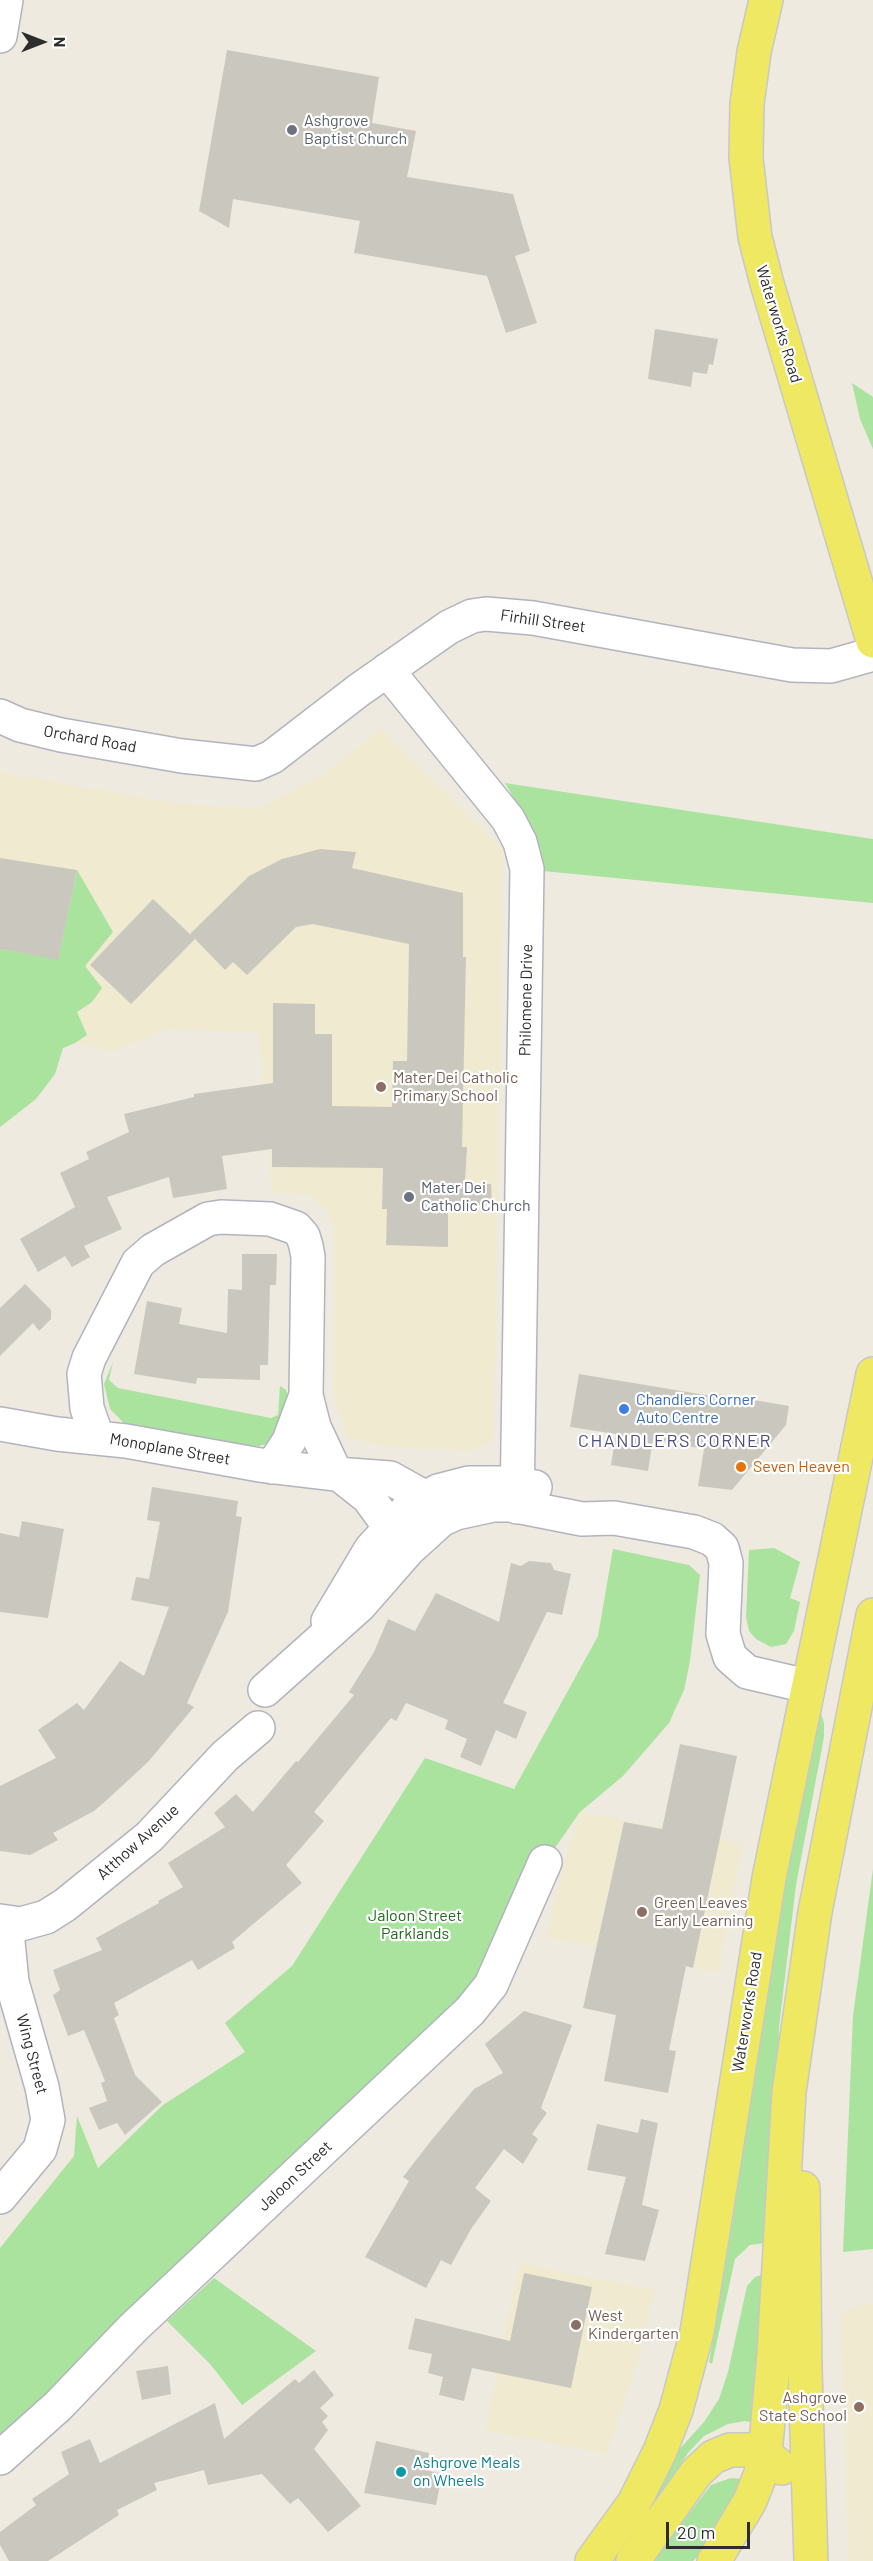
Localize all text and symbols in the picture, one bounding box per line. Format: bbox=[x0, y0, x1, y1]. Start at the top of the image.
north arrow bbox=[12, 12, 72, 72]
text: N bbox=[51, 37, 70, 47]
place label: Ashgrove Baptist Church bbox=[304, 111, 407, 149]
marker: Ashgrove Baptist Church bbox=[285, 123, 299, 137]
street label: Waterworks Road bbox=[752, 263, 806, 385]
street label: Firhill Street bbox=[499, 606, 587, 636]
street label: Orchard Road bbox=[42, 721, 138, 757]
street label: Philomene Drive bbox=[515, 944, 537, 1056]
place label: Mater Dei Catholic Primary School bbox=[393, 1068, 518, 1106]
marker: Mater Dei Catholic Primary School bbox=[374, 1080, 388, 1094]
place label: Mater Dei Catholic Church bbox=[421, 1178, 531, 1216]
marker: Mater Dei Catholic Church bbox=[402, 1190, 416, 1204]
place label: Chandlers Corner Auto Centre bbox=[636, 1390, 756, 1428]
marker: Chandlers Corner Auto Centre bbox=[617, 1402, 631, 1416]
street label: Monoplane Street bbox=[108, 1429, 232, 1469]
district label: CHANDLERS CORNER bbox=[578, 1430, 772, 1452]
place label: Seven Heaven bbox=[753, 1457, 850, 1477]
marker: Seven Heaven bbox=[734, 1460, 748, 1474]
street label: Atthow Avenue bbox=[93, 1800, 183, 1884]
place label: Green Leaves Early Learning bbox=[654, 1893, 753, 1931]
marker: Green Leaves Early Learning bbox=[635, 1905, 649, 1919]
park label: Jaloon Street Parklands bbox=[368, 1906, 462, 1944]
street label: Waterworks Road bbox=[728, 1950, 766, 2074]
street label: Wing Street bbox=[12, 2012, 52, 2096]
street label: Jaloon Street bbox=[254, 2137, 336, 2215]
place label: West Kindergarten bbox=[588, 2306, 679, 2344]
marker: West Kindergarten bbox=[569, 2318, 583, 2332]
place label: Ashgrove State School bbox=[759, 2388, 847, 2426]
marker: Ashgrove State School bbox=[852, 2400, 866, 2414]
place label: Ashgrove Meals on Wheels bbox=[413, 2453, 520, 2491]
marker: Ashgrove Meals on Wheels bbox=[394, 2465, 408, 2479]
scale bar bbox=[669, 2510, 753, 2548]
text: 20 m bbox=[677, 2521, 715, 2543]

